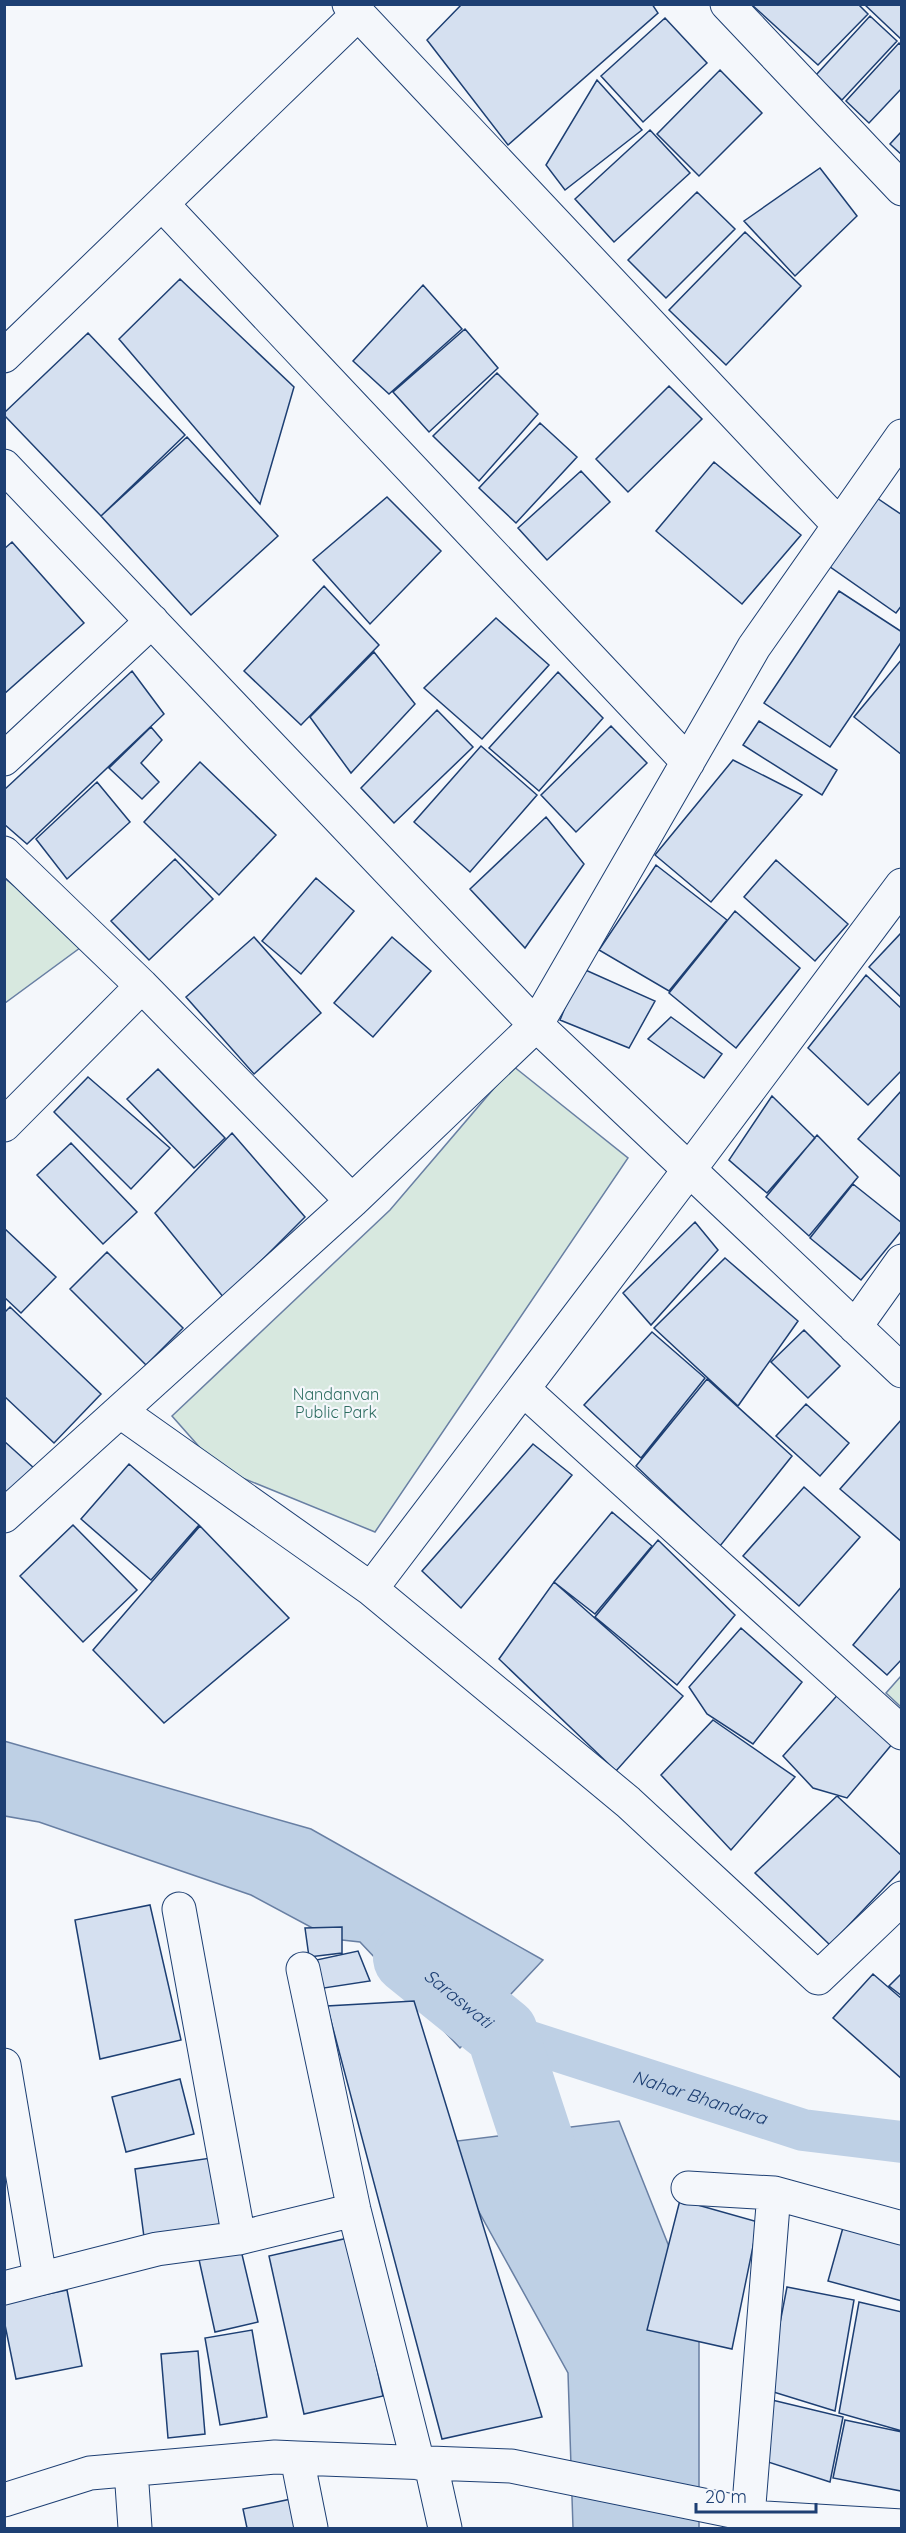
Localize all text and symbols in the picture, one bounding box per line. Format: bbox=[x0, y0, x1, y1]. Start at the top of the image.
park label: Nandanvan Public Park bbox=[293, 1384, 379, 1422]
water label: Saraswati bbox=[420, 1964, 499, 2034]
water label: Nahar Bhandara bbox=[630, 2064, 771, 2130]
scale bar bbox=[696, 2476, 816, 2514]
text: 20 m bbox=[705, 2485, 747, 2508]

